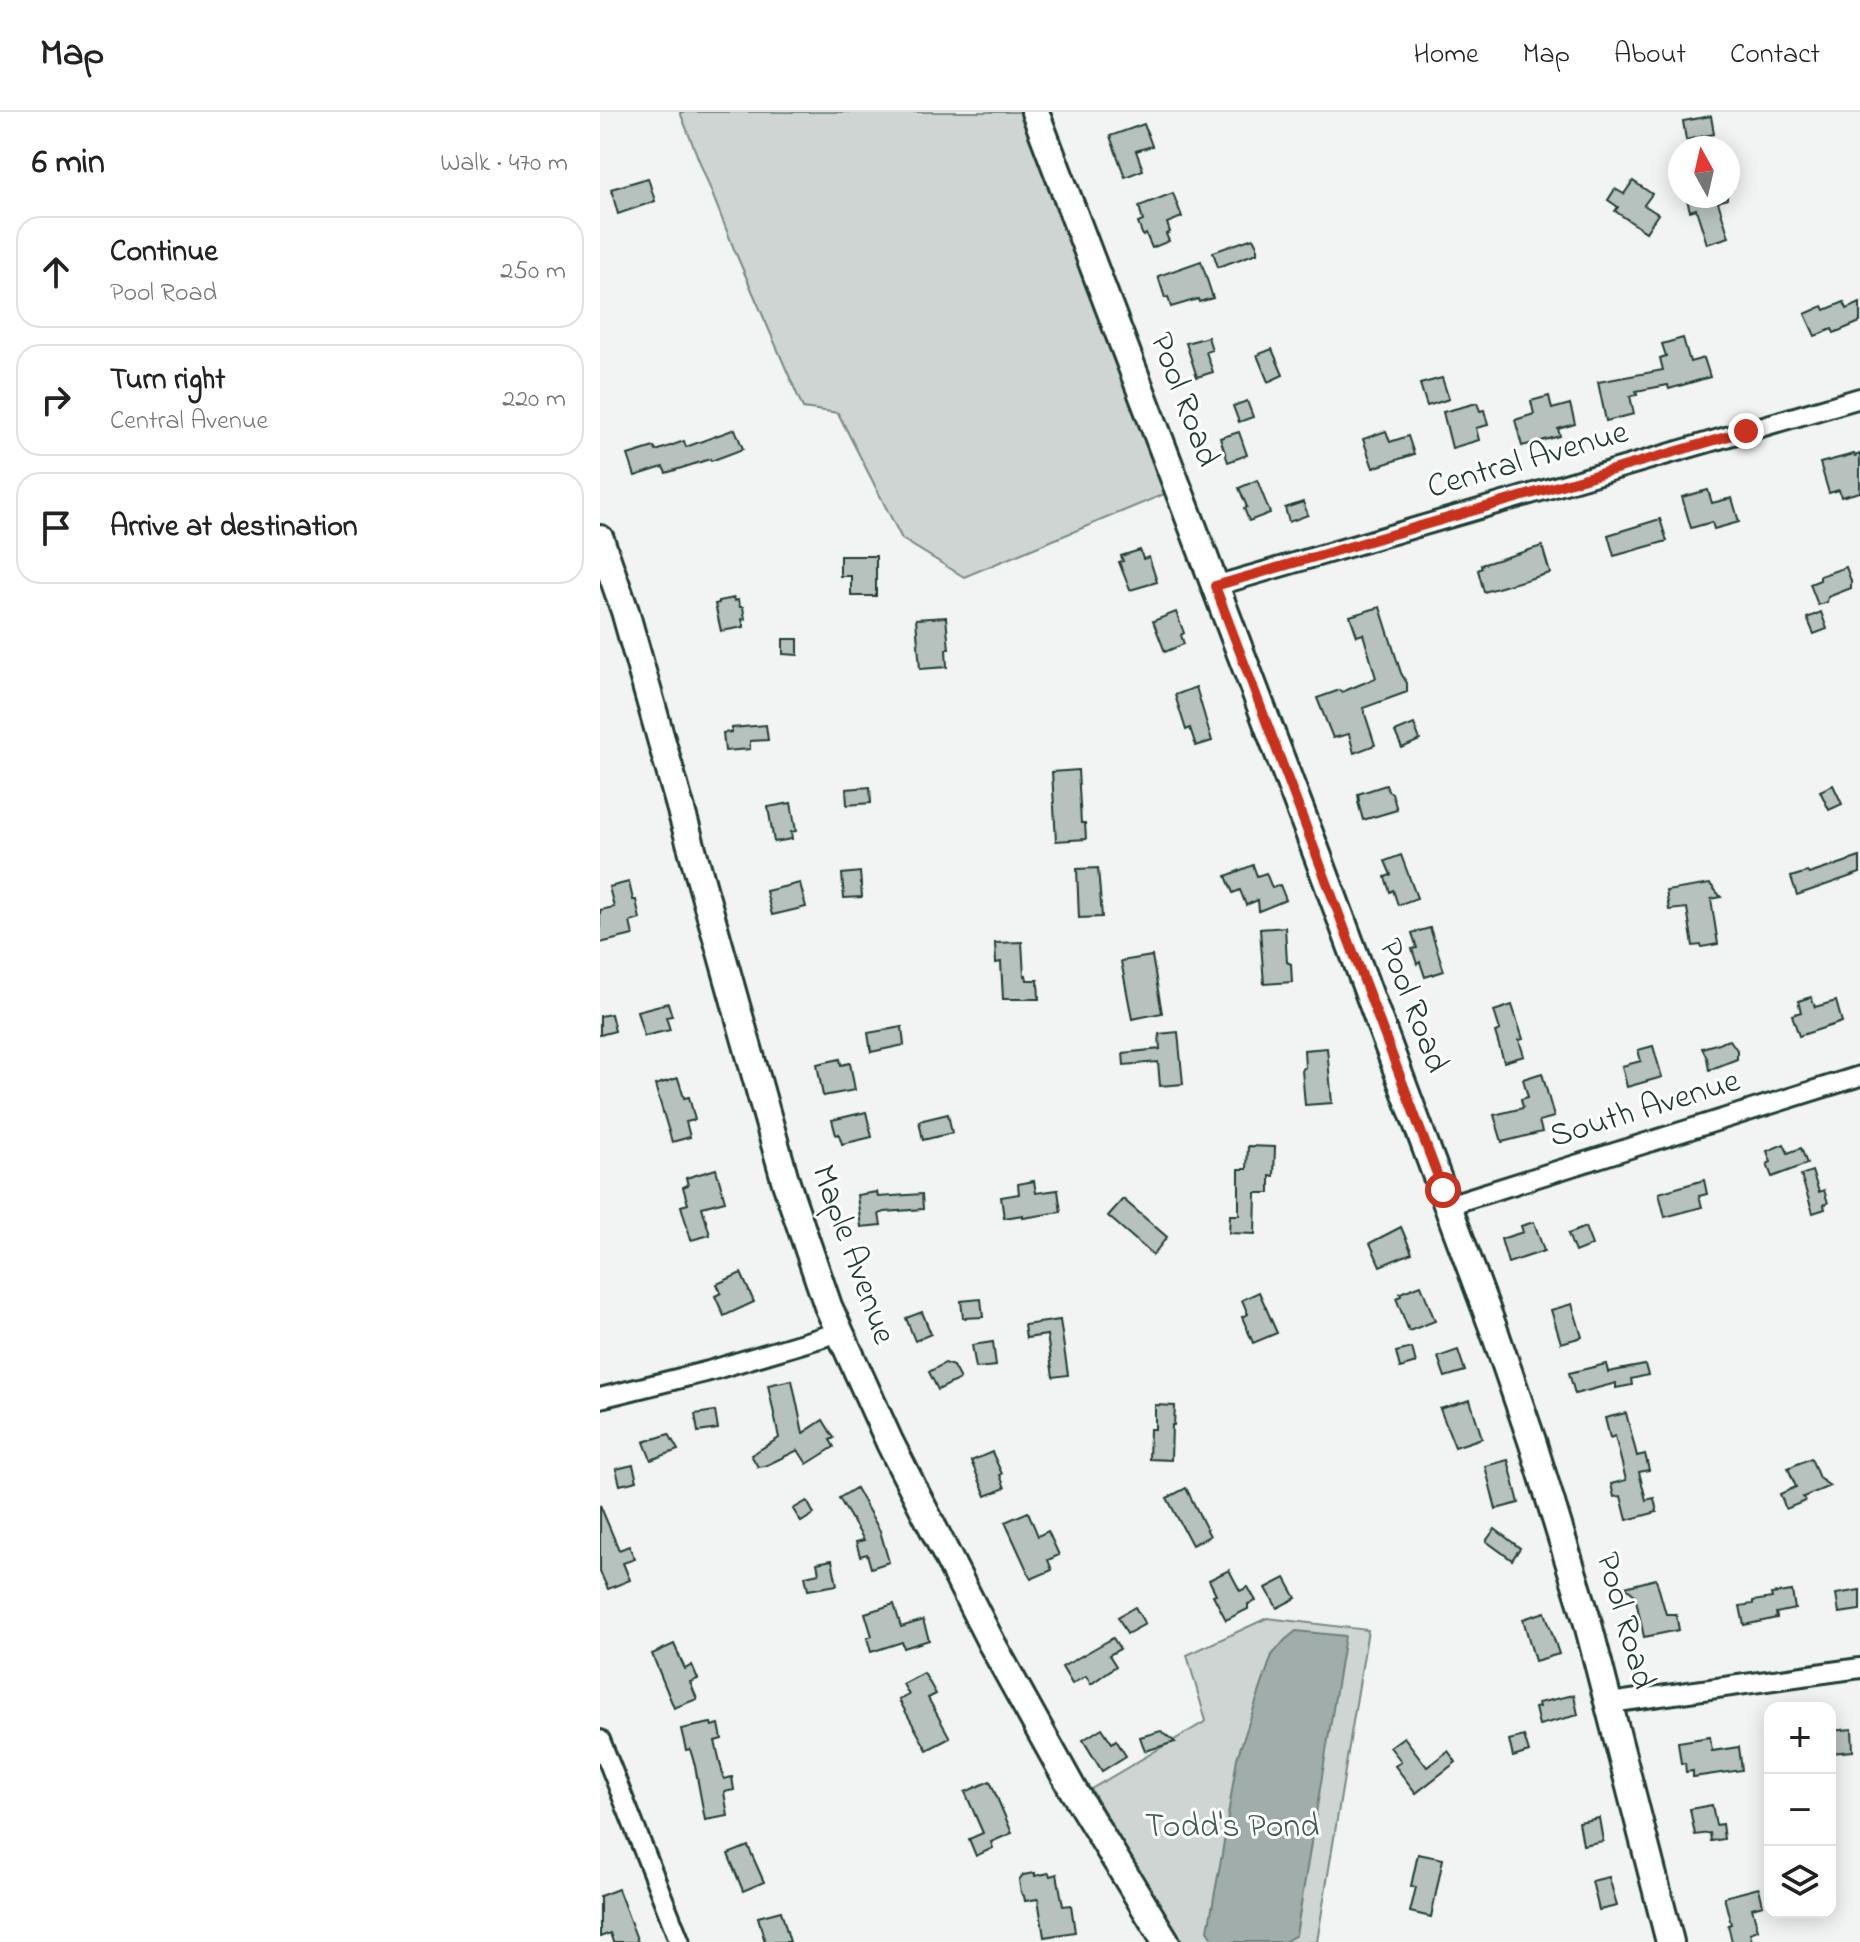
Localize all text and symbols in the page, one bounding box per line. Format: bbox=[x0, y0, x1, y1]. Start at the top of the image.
text: Map bbox=[40, 27, 104, 83]
text: Home bbox=[1413, 35, 1479, 76]
text: Map bbox=[1523, 35, 1570, 76]
text: About bbox=[1614, 35, 1686, 76]
text: Contact bbox=[1730, 35, 1820, 76]
north arrow bbox=[1668, 136, 1740, 208]
text: 6 min bbox=[32, 139, 105, 189]
text: Walk · 470 m bbox=[440, 145, 568, 183]
text: Continue bbox=[110, 231, 218, 275]
icon: ahead bbox=[34, 250, 78, 294]
text: 250 m bbox=[500, 253, 566, 291]
text: Pool Road bbox=[110, 275, 217, 313]
street label: Pool Road bbox=[1135, 326, 1231, 474]
text: Turn right bbox=[110, 359, 225, 403]
icon: right bbox=[34, 378, 78, 422]
text: 220 m bbox=[502, 381, 566, 419]
text: Central Avenue bbox=[110, 403, 268, 441]
street label: Central Avenue bbox=[1422, 408, 1635, 514]
route end bbox=[1728, 413, 1764, 449]
icon: arrive bbox=[34, 506, 78, 550]
text: Arrive at destination bbox=[110, 506, 358, 550]
street label: Pool Road bbox=[1364, 932, 1460, 1080]
street label: South Avenue bbox=[1544, 1057, 1747, 1163]
street label: Maple Avenue bbox=[796, 1158, 908, 1352]
route start bbox=[1425, 1172, 1461, 1208]
street label: Pool Road bbox=[1581, 1547, 1667, 1695]
map controls bbox=[1764, 1702, 1836, 1918]
button: + bbox=[1764, 1702, 1836, 1774]
button: − bbox=[1764, 1774, 1836, 1846]
park label: Todd's Pond bbox=[1145, 1803, 1319, 1853]
button: layers bbox=[1764, 1846, 1836, 1918]

